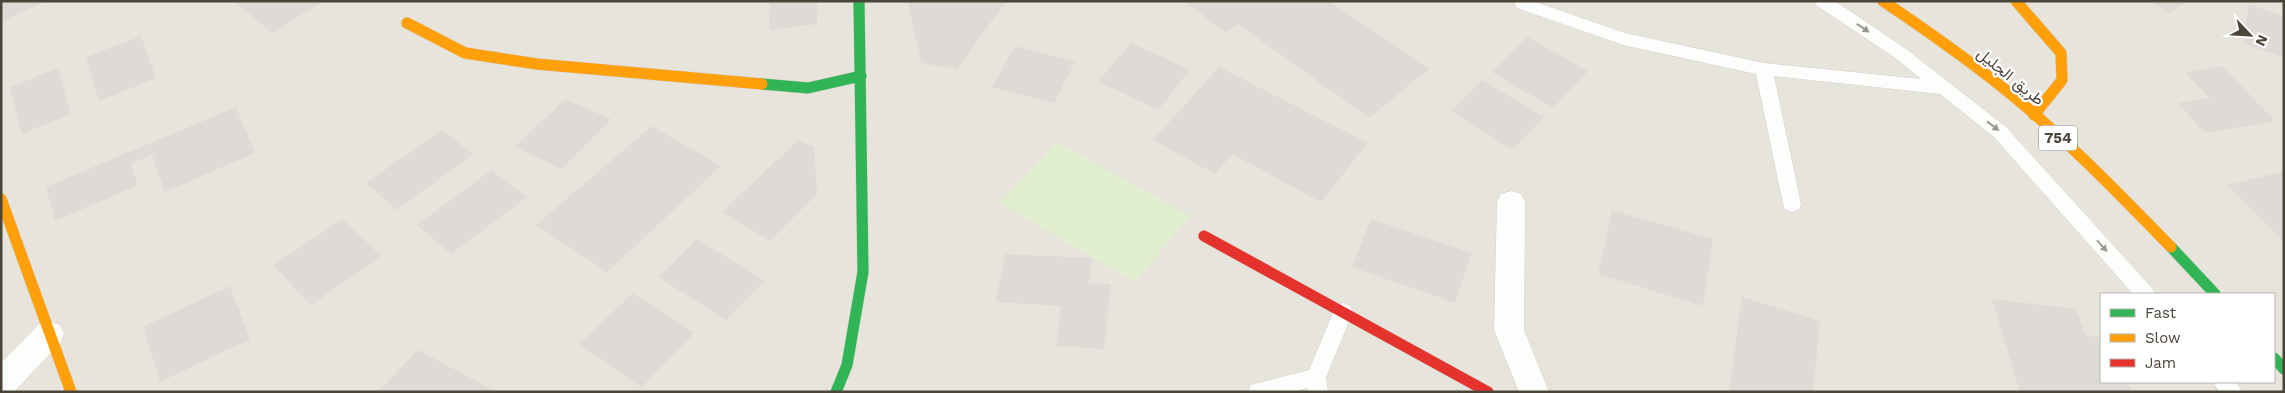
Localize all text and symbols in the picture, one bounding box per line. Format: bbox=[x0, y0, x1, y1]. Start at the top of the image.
north arrow bbox=[2225, 10, 2275, 60]
one-way arrow bbox=[1856, 23, 1870, 33]
text: N bbox=[2252, 32, 2271, 49]
street label: طريق الجليل bbox=[1973, 44, 2048, 110]
one-way arrow bbox=[1986, 121, 1999, 132]
road number: 754 bbox=[2039, 126, 2077, 150]
one-way arrow bbox=[2096, 240, 2108, 252]
legend bbox=[2100, 293, 2275, 383]
text: Fast bbox=[2145, 304, 2177, 322]
text: Slow bbox=[2145, 329, 2181, 347]
text: Jam bbox=[2145, 354, 2176, 372]

